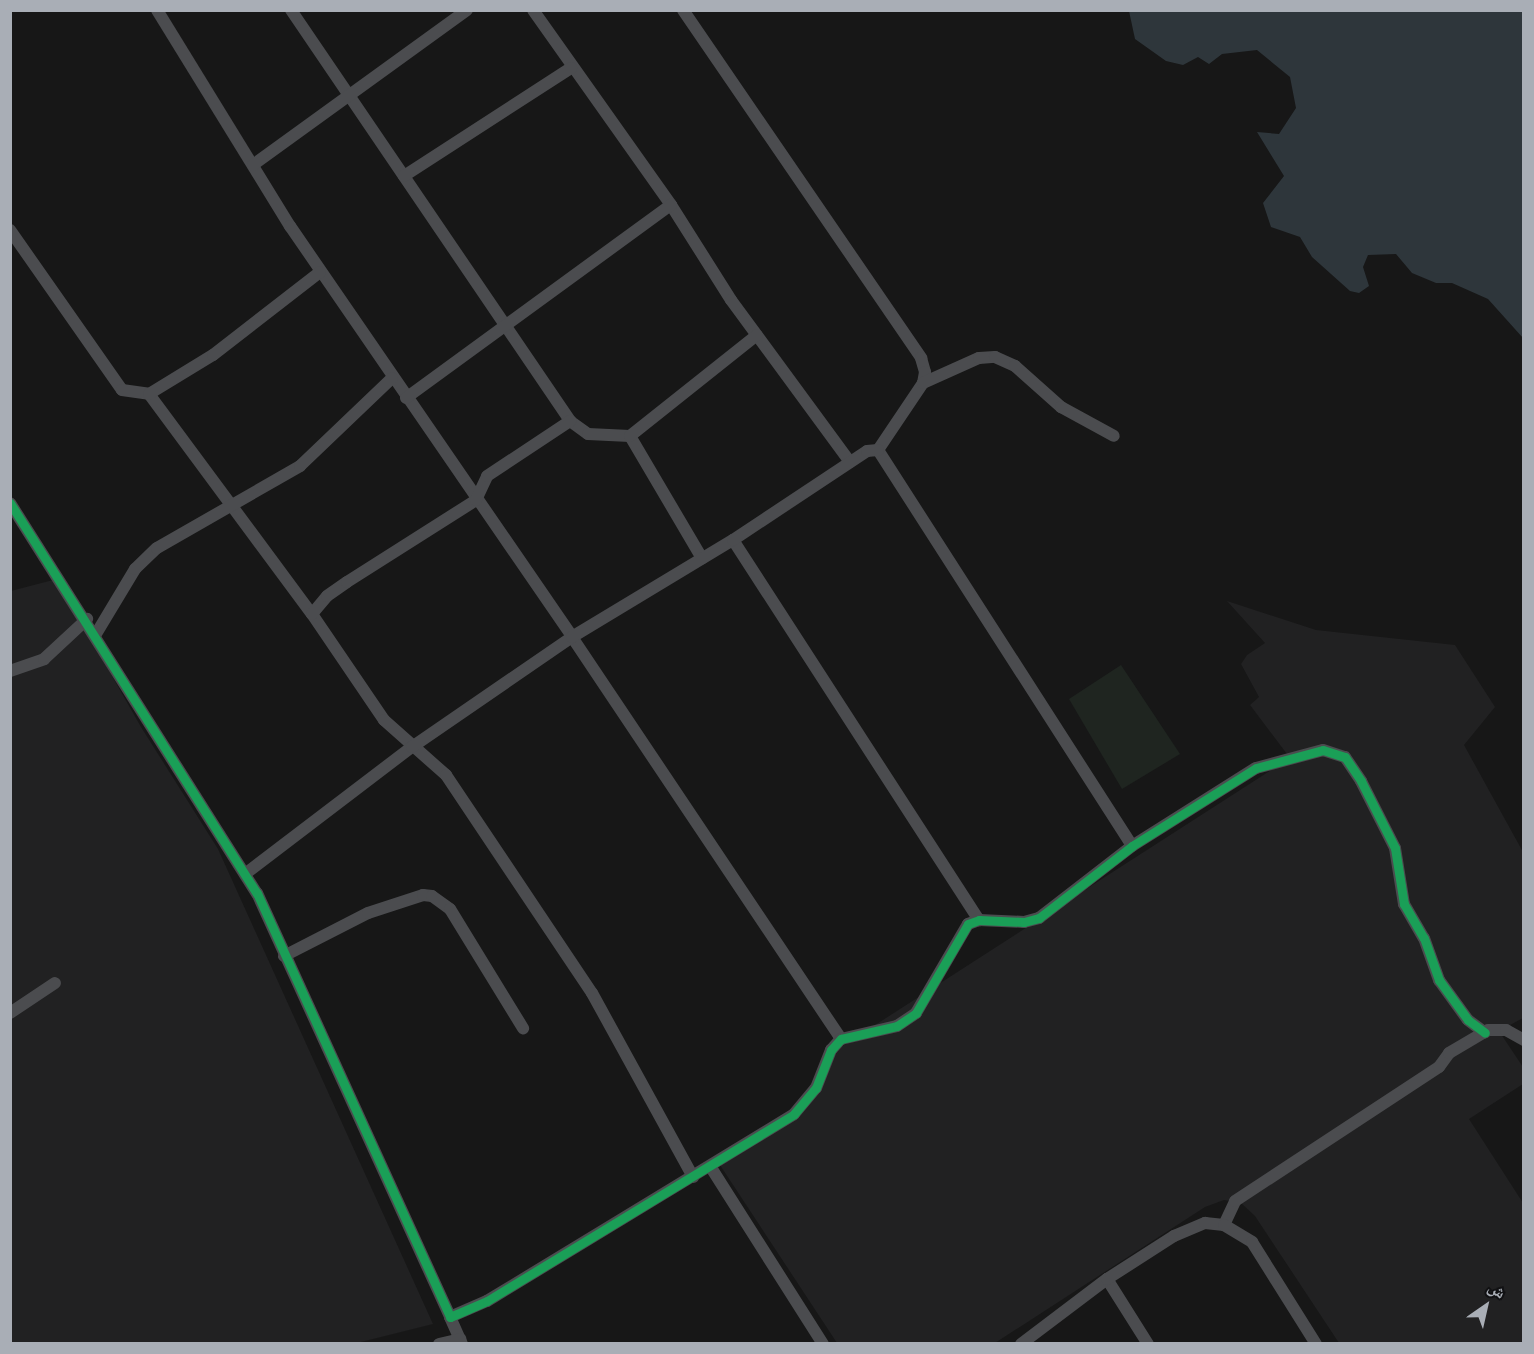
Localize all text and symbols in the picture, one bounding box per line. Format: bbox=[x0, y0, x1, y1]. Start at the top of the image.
north arrow bbox=[1456, 1276, 1516, 1336]
text: ش bbox=[1483, 1278, 1509, 1304]

